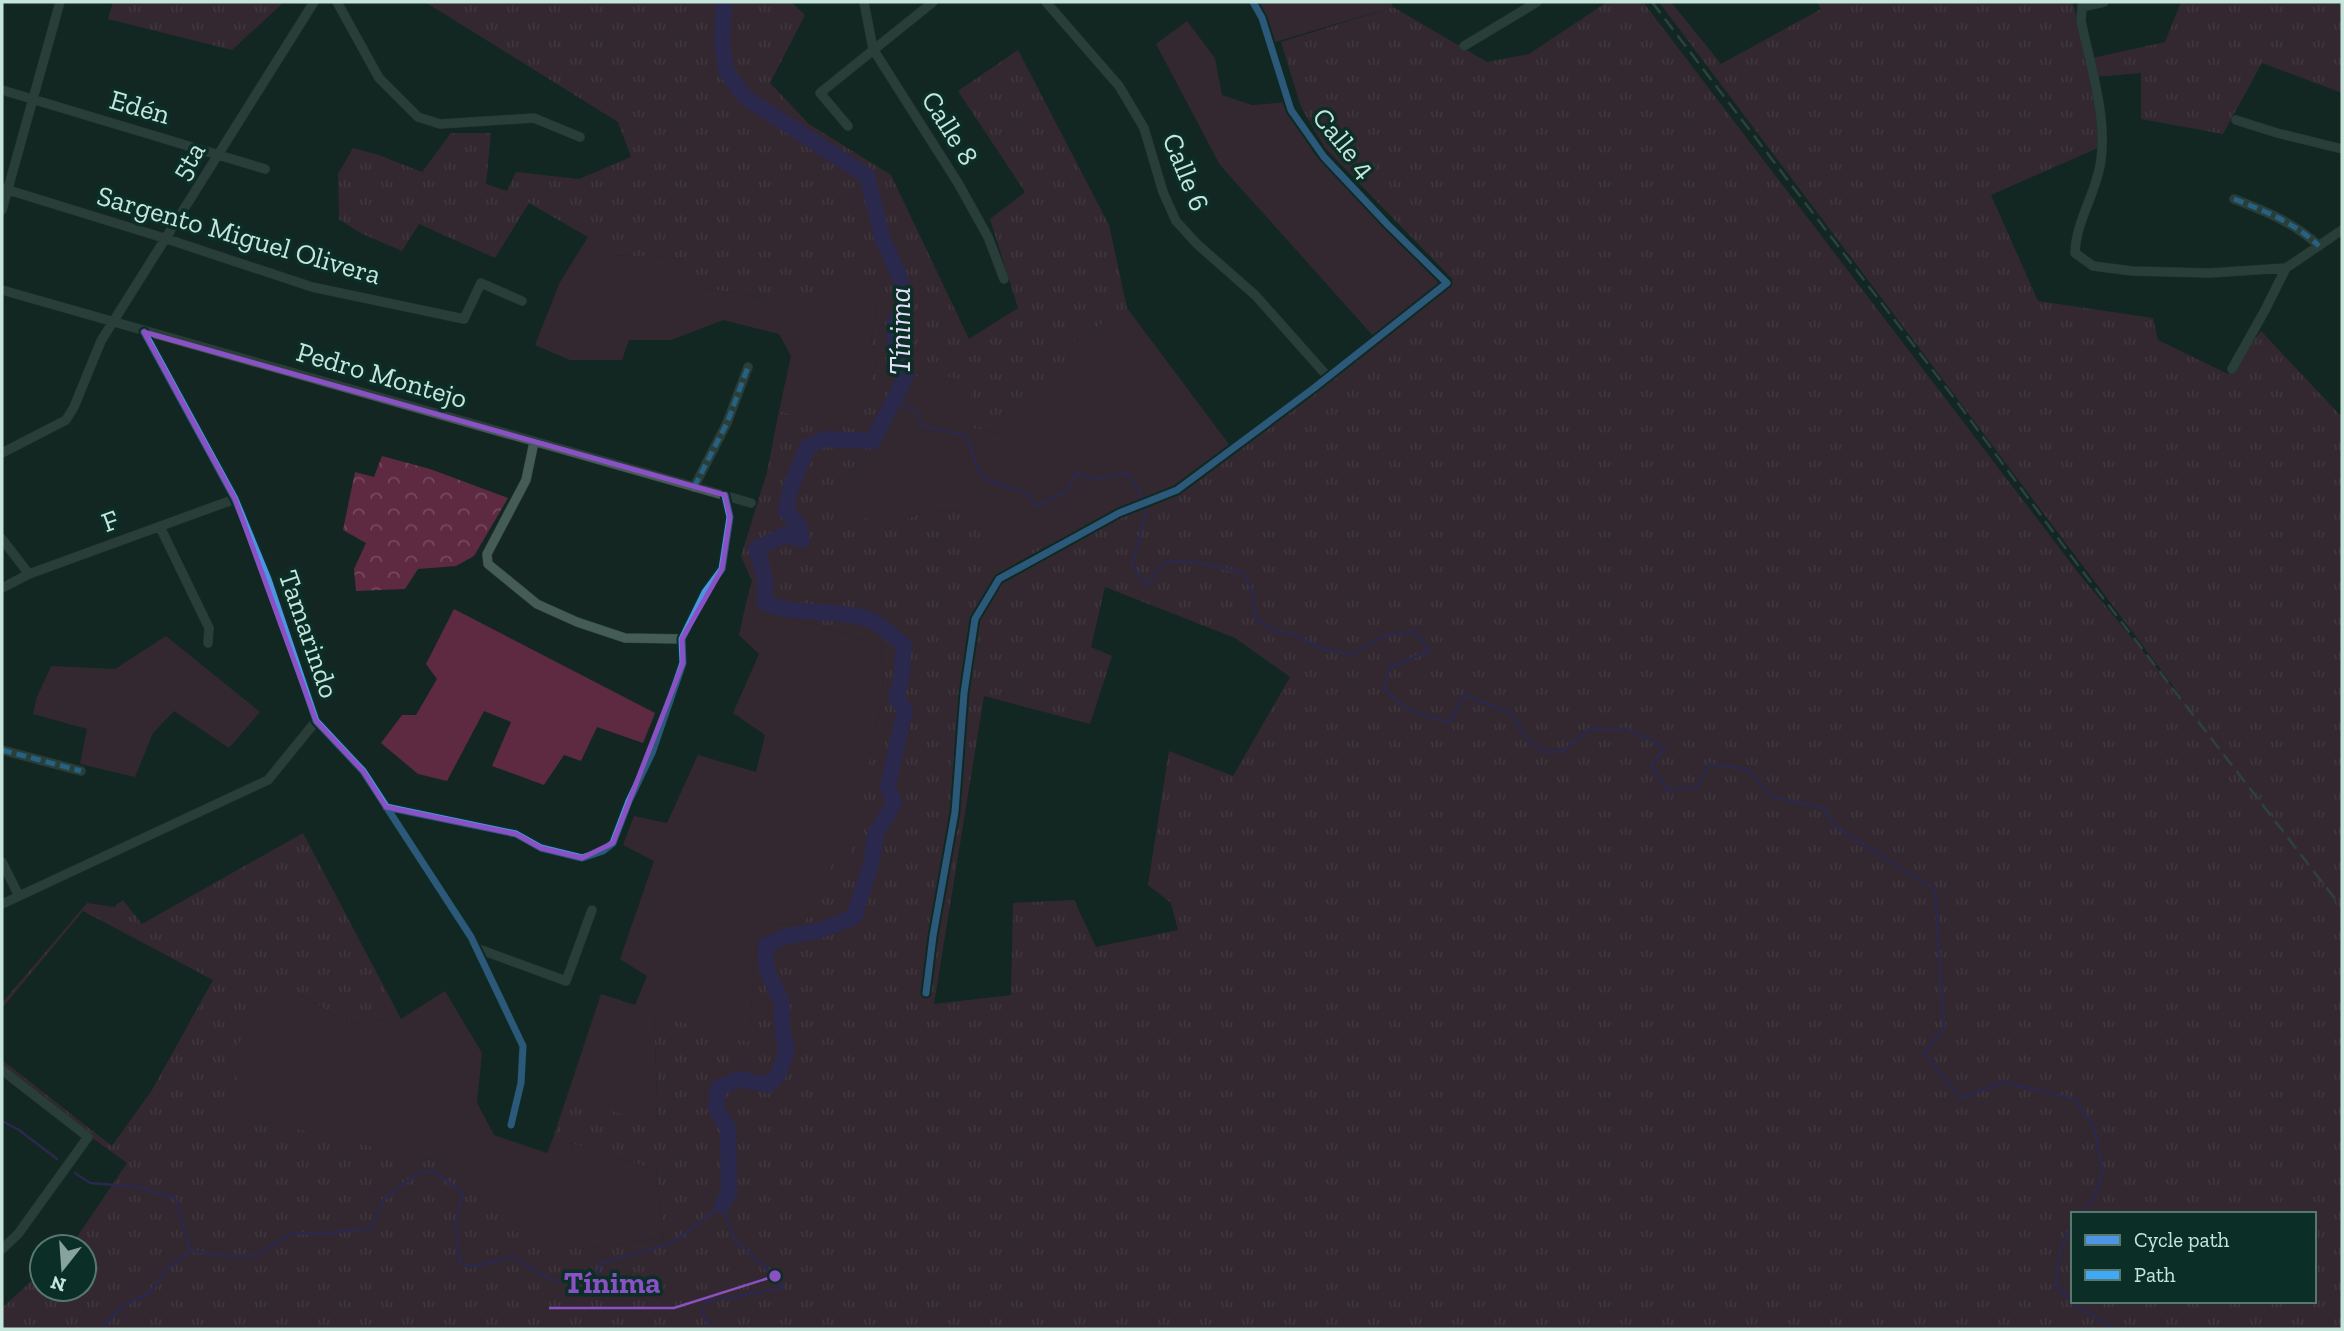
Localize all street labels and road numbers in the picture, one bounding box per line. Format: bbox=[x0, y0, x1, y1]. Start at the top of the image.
street label: Edén bbox=[106, 83, 174, 131]
street label: Calle 8 bbox=[915, 85, 985, 171]
street label: Calle 4 bbox=[1306, 101, 1382, 185]
street label: Calle 6 bbox=[1156, 128, 1216, 216]
street label: 5ta bbox=[164, 136, 212, 186]
street label: Sargento Miguel Olivera bbox=[93, 179, 385, 291]
street label: Pedro Montejo bbox=[293, 335, 471, 415]
street label: F bbox=[97, 503, 123, 539]
street label: Tamarindo bbox=[272, 566, 346, 702]

